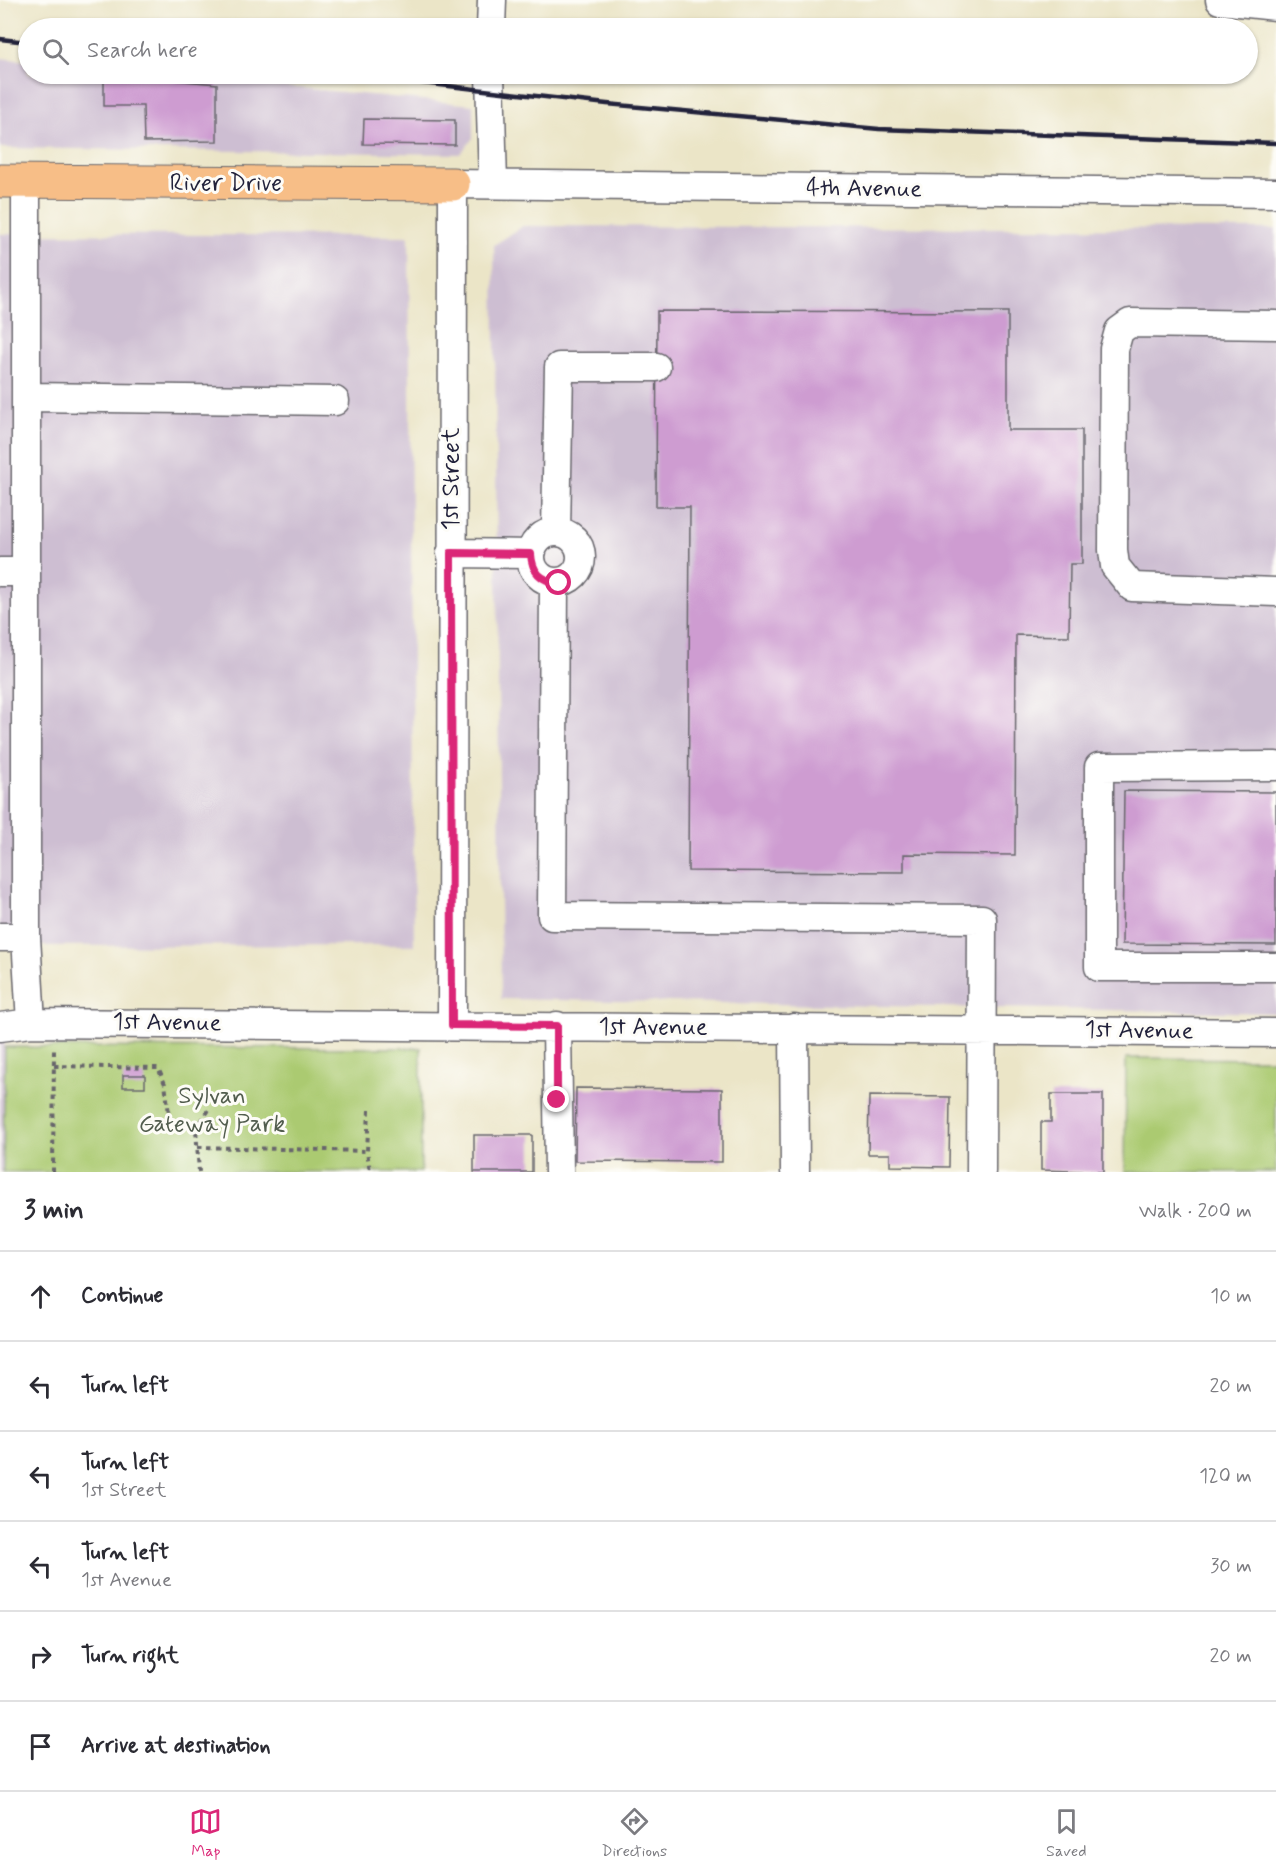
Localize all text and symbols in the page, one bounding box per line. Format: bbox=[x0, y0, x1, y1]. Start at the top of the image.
search box bbox=[18, 18, 1258, 84]
icon: search bbox=[39, 35, 72, 68]
text: Search here bbox=[87, 37, 198, 65]
street label: River Drive bbox=[170, 168, 282, 199]
street label: 4th Avenue bbox=[806, 172, 922, 206]
street label: 1st Street bbox=[436, 428, 467, 530]
route start bbox=[545, 569, 571, 595]
street label: 1st Avenue bbox=[112, 1007, 222, 1039]
street label: 1st Avenue bbox=[599, 1012, 708, 1043]
street label: 1st Avenue bbox=[1084, 1015, 1194, 1047]
park label: Sylvan Gateway Park bbox=[139, 1081, 285, 1140]
route end bbox=[543, 1086, 569, 1112]
text: 3 min bbox=[24, 1194, 84, 1228]
text: Walk · 200 m bbox=[1139, 1198, 1252, 1225]
icon: ahead bbox=[24, 1280, 57, 1313]
text: Continue bbox=[81, 1282, 163, 1310]
text: 10 m bbox=[1210, 1283, 1252, 1310]
icon: left bbox=[24, 1370, 57, 1403]
text: Turn left bbox=[81, 1372, 169, 1400]
text: 20 m bbox=[1209, 1373, 1252, 1400]
text: Turn left bbox=[81, 1449, 169, 1477]
icon: left bbox=[24, 1460, 57, 1493]
text: 120 m bbox=[1199, 1463, 1252, 1490]
text: 1st Street bbox=[81, 1477, 166, 1504]
text: Turn left bbox=[81, 1539, 169, 1567]
icon: left bbox=[24, 1550, 57, 1583]
text: 30 m bbox=[1210, 1553, 1252, 1580]
text: 1st Avenue bbox=[81, 1567, 172, 1594]
icon: right bbox=[24, 1640, 57, 1673]
text: Turn right bbox=[81, 1642, 179, 1670]
text: 20 m bbox=[1209, 1643, 1252, 1670]
icon: arrive bbox=[24, 1730, 57, 1763]
text: Arrive at destination bbox=[81, 1732, 271, 1760]
tab: Map bbox=[189, 1805, 222, 1862]
tab: Directions bbox=[601, 1805, 667, 1862]
tab: Saved bbox=[1046, 1805, 1087, 1862]

